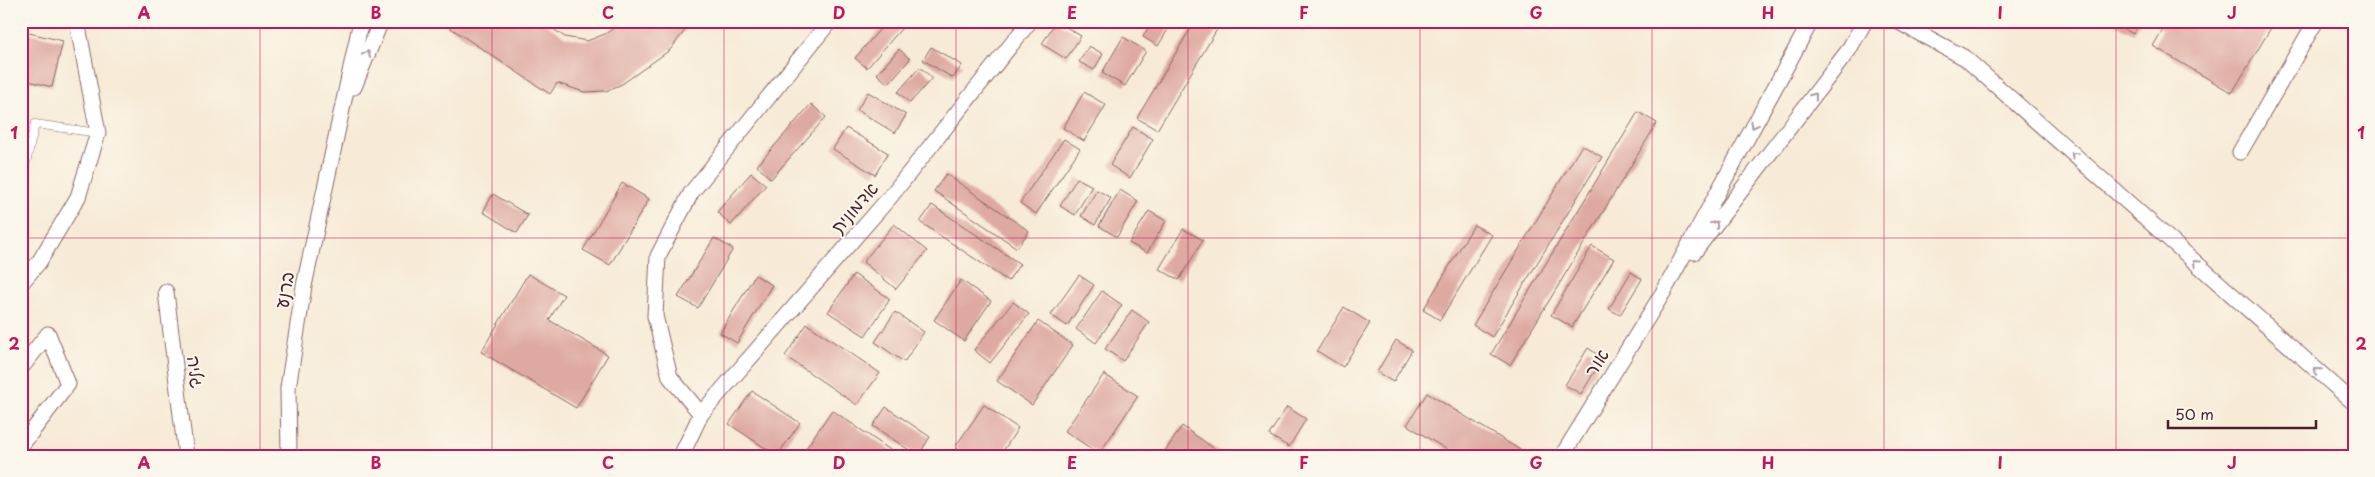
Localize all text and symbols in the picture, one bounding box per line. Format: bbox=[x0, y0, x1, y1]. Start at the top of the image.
text: A bbox=[138, 0, 151, 24]
text: B bbox=[371, 0, 382, 24]
text: C bbox=[602, 0, 614, 24]
text: D bbox=[833, 0, 845, 24]
text: E bbox=[1067, 0, 1077, 24]
text: F bbox=[1299, 0, 1309, 24]
text: G bbox=[1529, 0, 1543, 24]
text: H bbox=[1762, 0, 1774, 24]
text: I bbox=[1997, 0, 2003, 24]
text: J bbox=[2227, 0, 2237, 24]
one-way arrow bbox=[361, 50, 371, 59]
one-way arrow bbox=[1808, 92, 1817, 101]
text: 1 bbox=[10, 120, 18, 144]
one-way arrow bbox=[1750, 120, 1760, 129]
text: 1 bbox=[2357, 120, 2365, 144]
one-way arrow bbox=[2071, 152, 2080, 161]
street label: אדמונית bbox=[824, 175, 884, 239]
one-way arrow bbox=[1709, 220, 1718, 230]
one-way arrow bbox=[2192, 260, 2201, 269]
street label: ברנע bbox=[267, 269, 300, 310]
text: 2 bbox=[8, 331, 20, 355]
text: 2 bbox=[2355, 331, 2367, 355]
street label: אור bbox=[1577, 343, 1615, 381]
street label: גליה bbox=[181, 354, 212, 390]
one-way arrow bbox=[2313, 368, 2322, 377]
scale bar bbox=[2168, 397, 2315, 429]
text: 50 m bbox=[2175, 402, 2214, 425]
text: A bbox=[138, 450, 151, 474]
text: B bbox=[371, 450, 382, 474]
text: C bbox=[602, 450, 614, 474]
text: D bbox=[833, 450, 845, 474]
text: E bbox=[1067, 450, 1077, 474]
text: F bbox=[1299, 450, 1309, 474]
text: G bbox=[1529, 450, 1543, 474]
text: H bbox=[1762, 450, 1774, 474]
text: I bbox=[1997, 450, 2003, 474]
text: J bbox=[2227, 450, 2237, 474]

